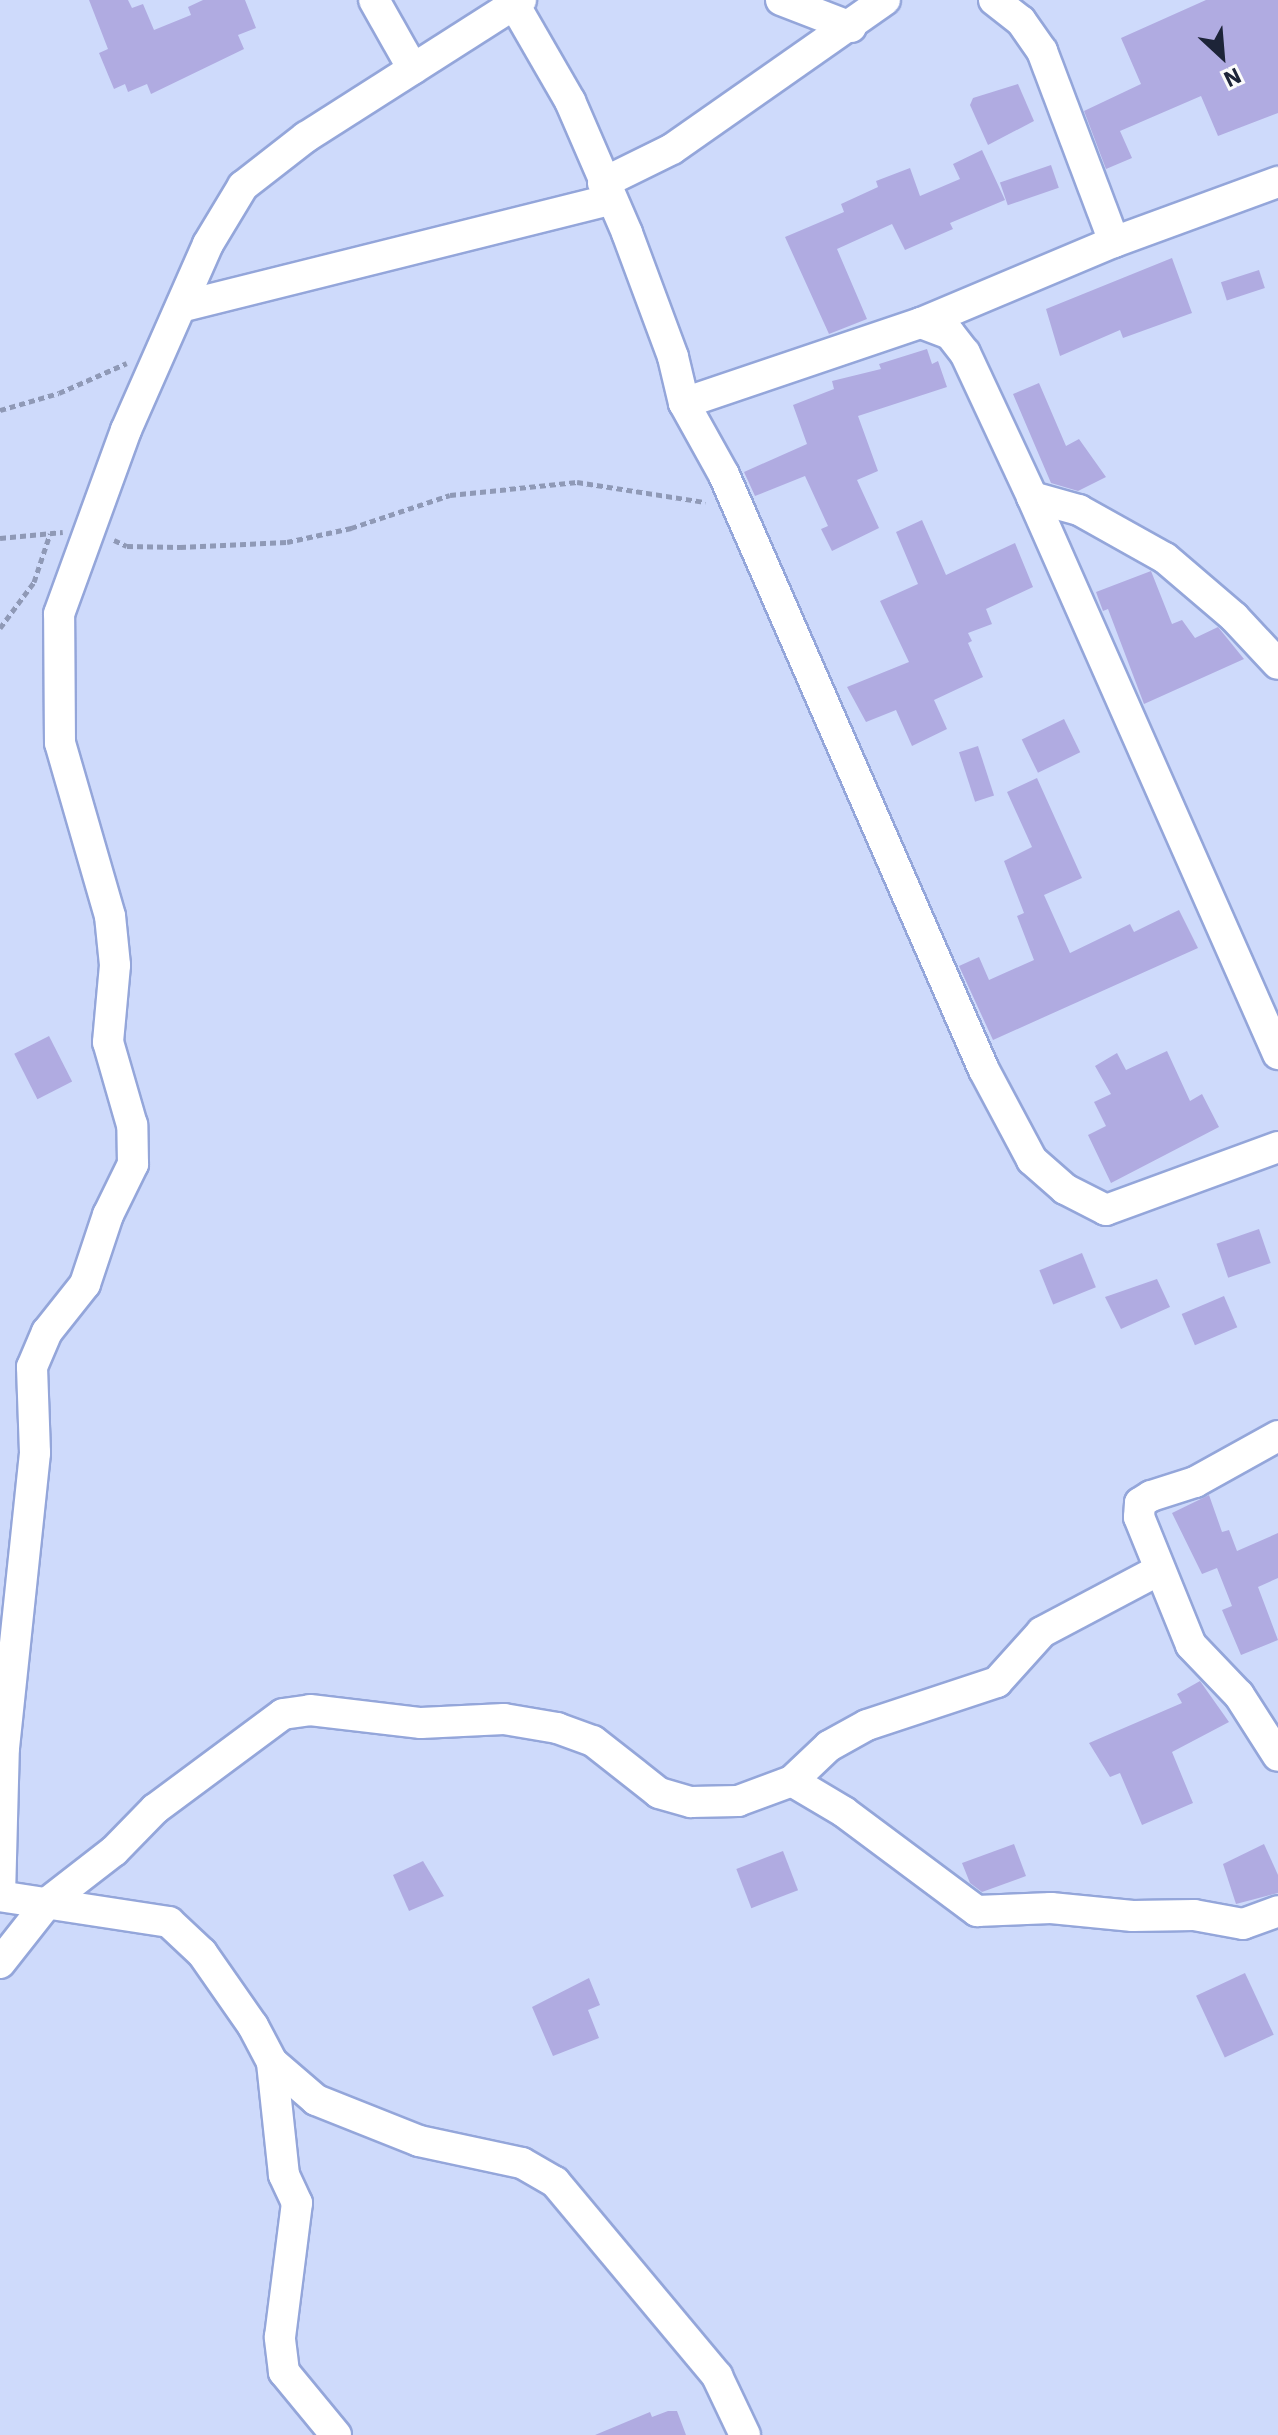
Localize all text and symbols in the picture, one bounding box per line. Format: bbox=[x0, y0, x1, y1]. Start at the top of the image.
north arrow bbox=[1182, 16, 1262, 96]
text: N bbox=[1219, 61, 1246, 95]

